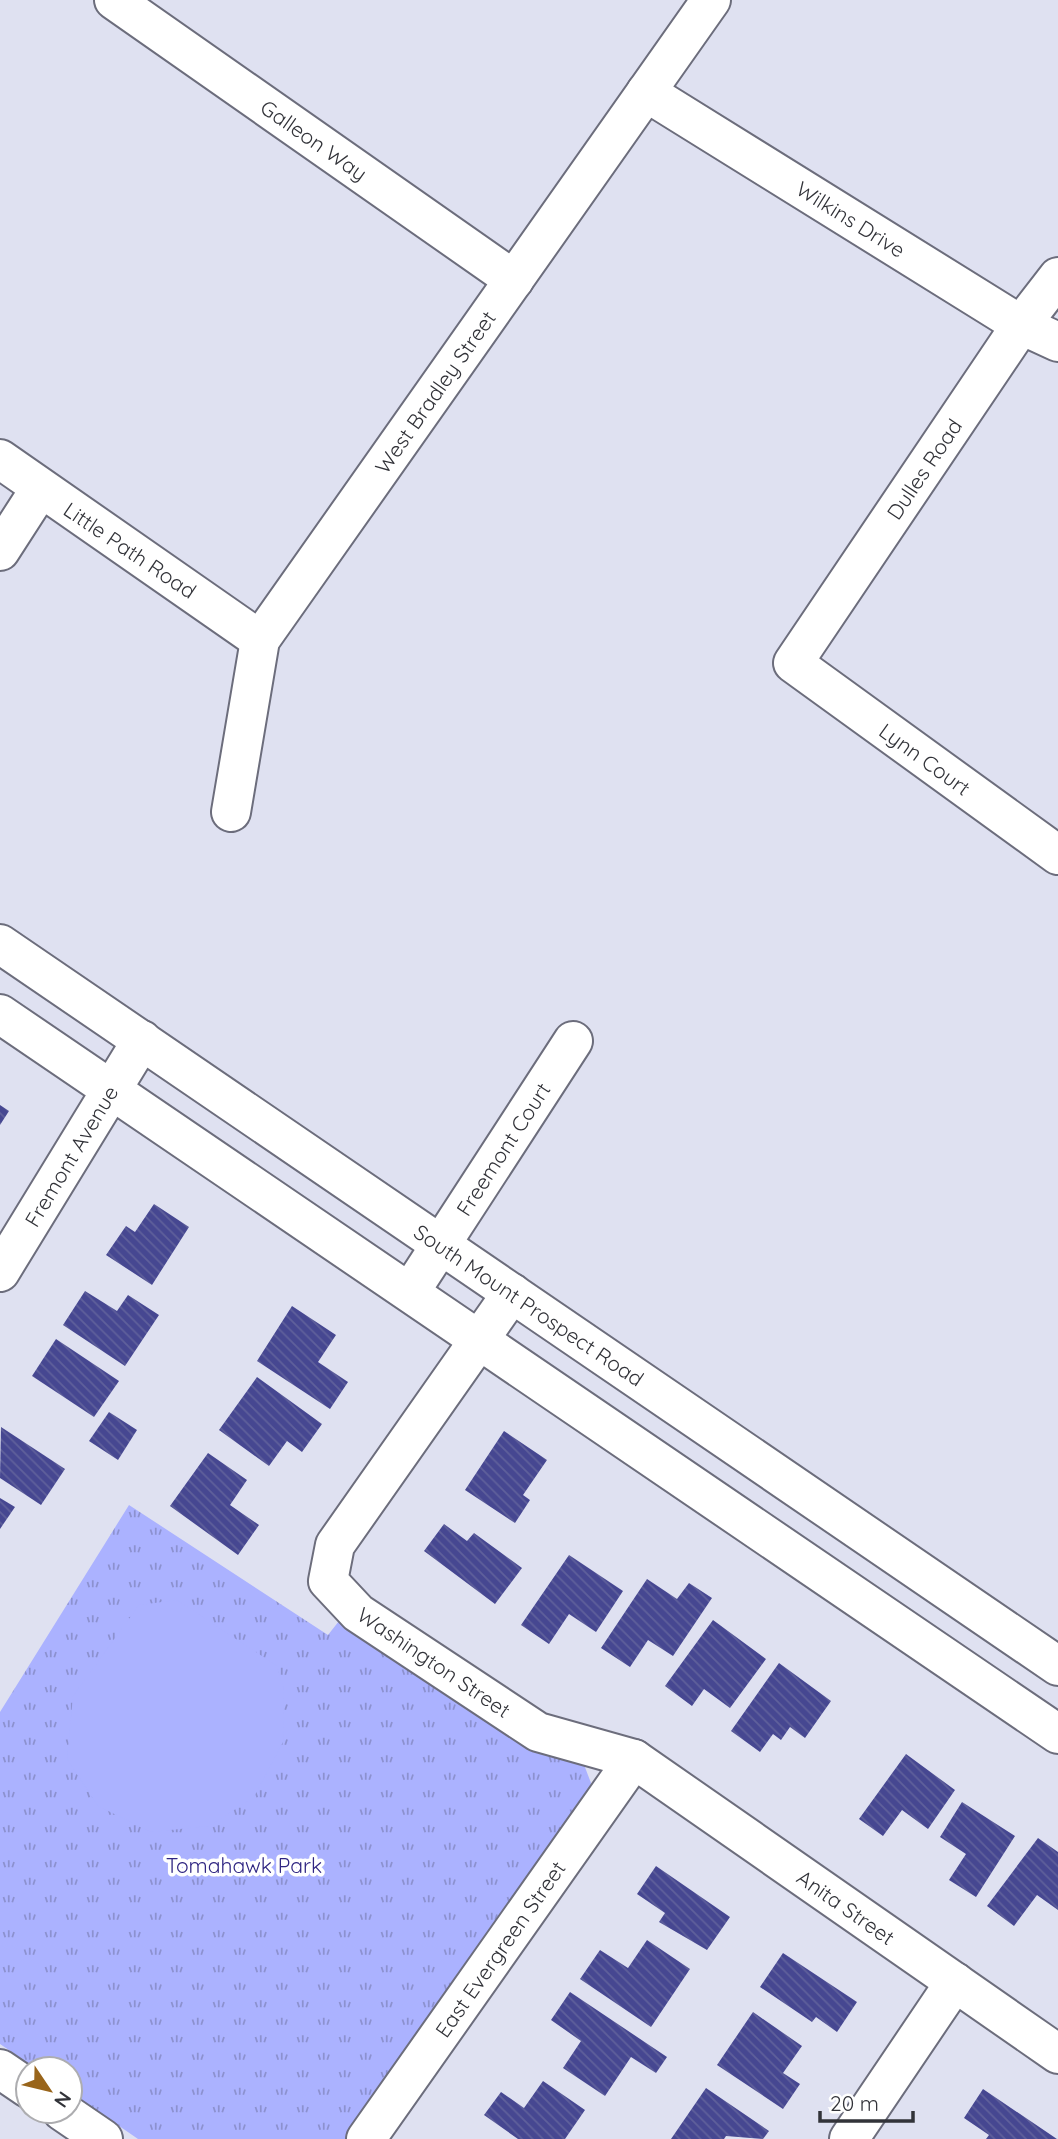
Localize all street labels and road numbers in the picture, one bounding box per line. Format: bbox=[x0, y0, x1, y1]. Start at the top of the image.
street label: Galleon Way bbox=[256, 94, 372, 186]
street label: Wilkins Drive bbox=[792, 175, 910, 263]
street label: West Bradley Street bbox=[369, 306, 501, 478]
street label: Dulles Road bbox=[881, 414, 967, 524]
street label: Little Path Road bbox=[59, 496, 201, 604]
street label: Lynn Court bbox=[874, 717, 976, 801]
street label: Freemont Court bbox=[450, 1078, 556, 1220]
street label: Fremont Avenue bbox=[19, 1081, 123, 1231]
street label: South Mount Prospect Road bbox=[409, 1218, 649, 1392]
street label: Washington Street bbox=[352, 1601, 516, 1723]
street label: East Evergreen Street bbox=[429, 1856, 571, 2042]
street label: Anita Street bbox=[792, 1864, 900, 1950]

